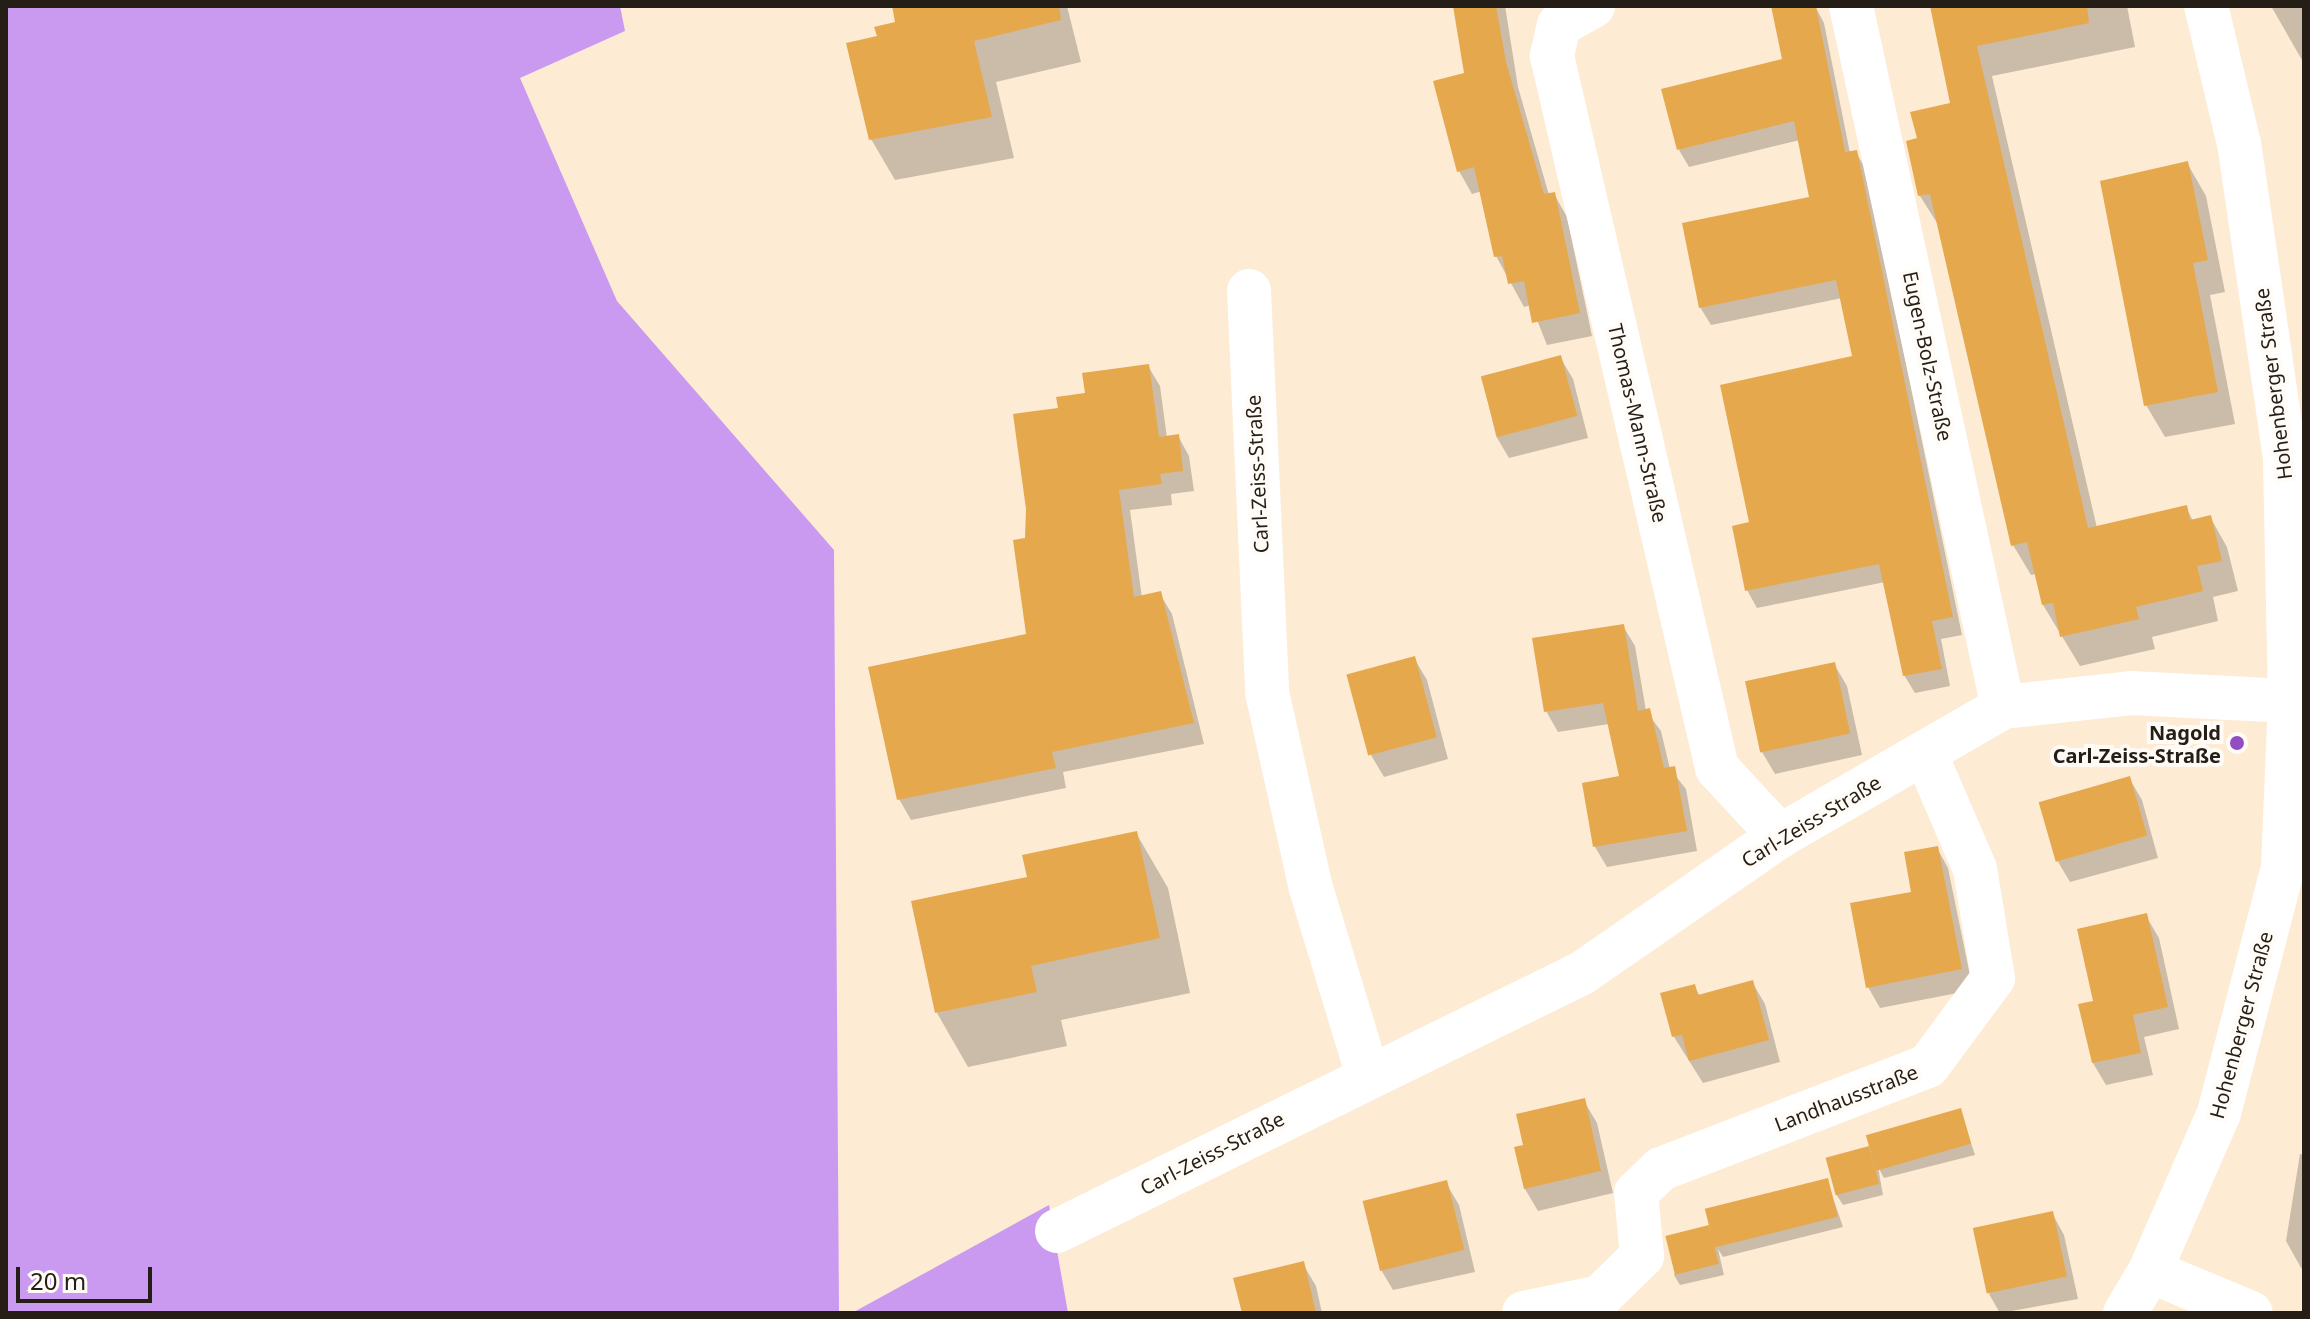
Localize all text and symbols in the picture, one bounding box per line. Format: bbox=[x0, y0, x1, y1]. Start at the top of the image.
street label: Eugen-Bolz-Straße bbox=[1898, 269, 1958, 443]
street label: Hohenberger Straße bbox=[2249, 287, 2297, 481]
street label: Thomas-Mann-Straße bbox=[1603, 321, 1673, 525]
street label: Carl-Zeiss-Straße bbox=[1241, 394, 1273, 554]
place label: Nagold Carl-Zeiss-Straße bbox=[2053, 720, 2221, 767]
marker: Nagold Carl-Zeiss-Straße bbox=[2228, 734, 2246, 752]
street label: Carl-Zeiss-Straße bbox=[1737, 770, 1885, 872]
street label: Hohenberger Straße bbox=[2204, 929, 2278, 1121]
street label: Landhausstraße bbox=[1771, 1060, 1921, 1136]
street label: Carl-Zeiss-Straße bbox=[1136, 1106, 1288, 1200]
scale bar bbox=[20, 1251, 156, 1301]
text: 20 m bbox=[30, 1264, 86, 1297]

